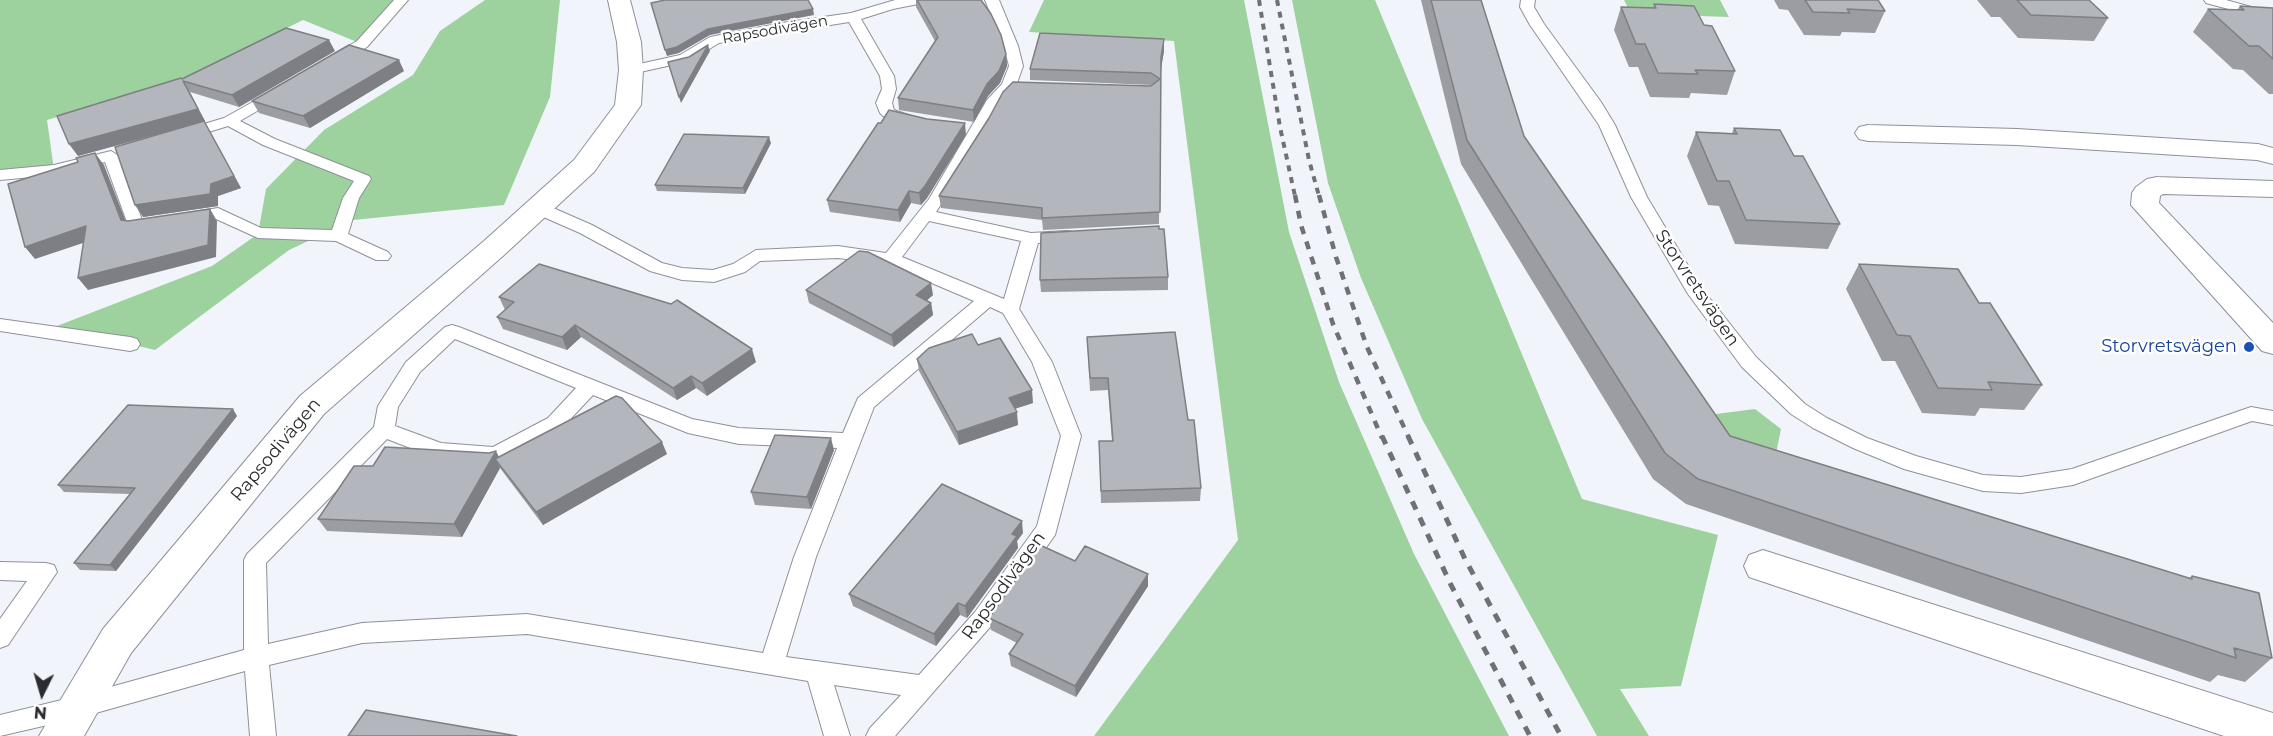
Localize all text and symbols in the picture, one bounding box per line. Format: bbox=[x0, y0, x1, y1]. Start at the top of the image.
street label: Rapsodivägen bbox=[721, 12, 829, 48]
street label: Storvretsvägen bbox=[1650, 226, 1744, 350]
place label: Storvretsvägen bbox=[2101, 336, 2237, 358]
marker: Storvretsvägen bbox=[2242, 340, 2256, 354]
street label: Rapsodivägen bbox=[227, 394, 325, 506]
street label: Rapsodivägen bbox=[958, 528, 1050, 644]
north arrow bbox=[12, 664, 72, 724]
text: N bbox=[33, 702, 48, 722]

